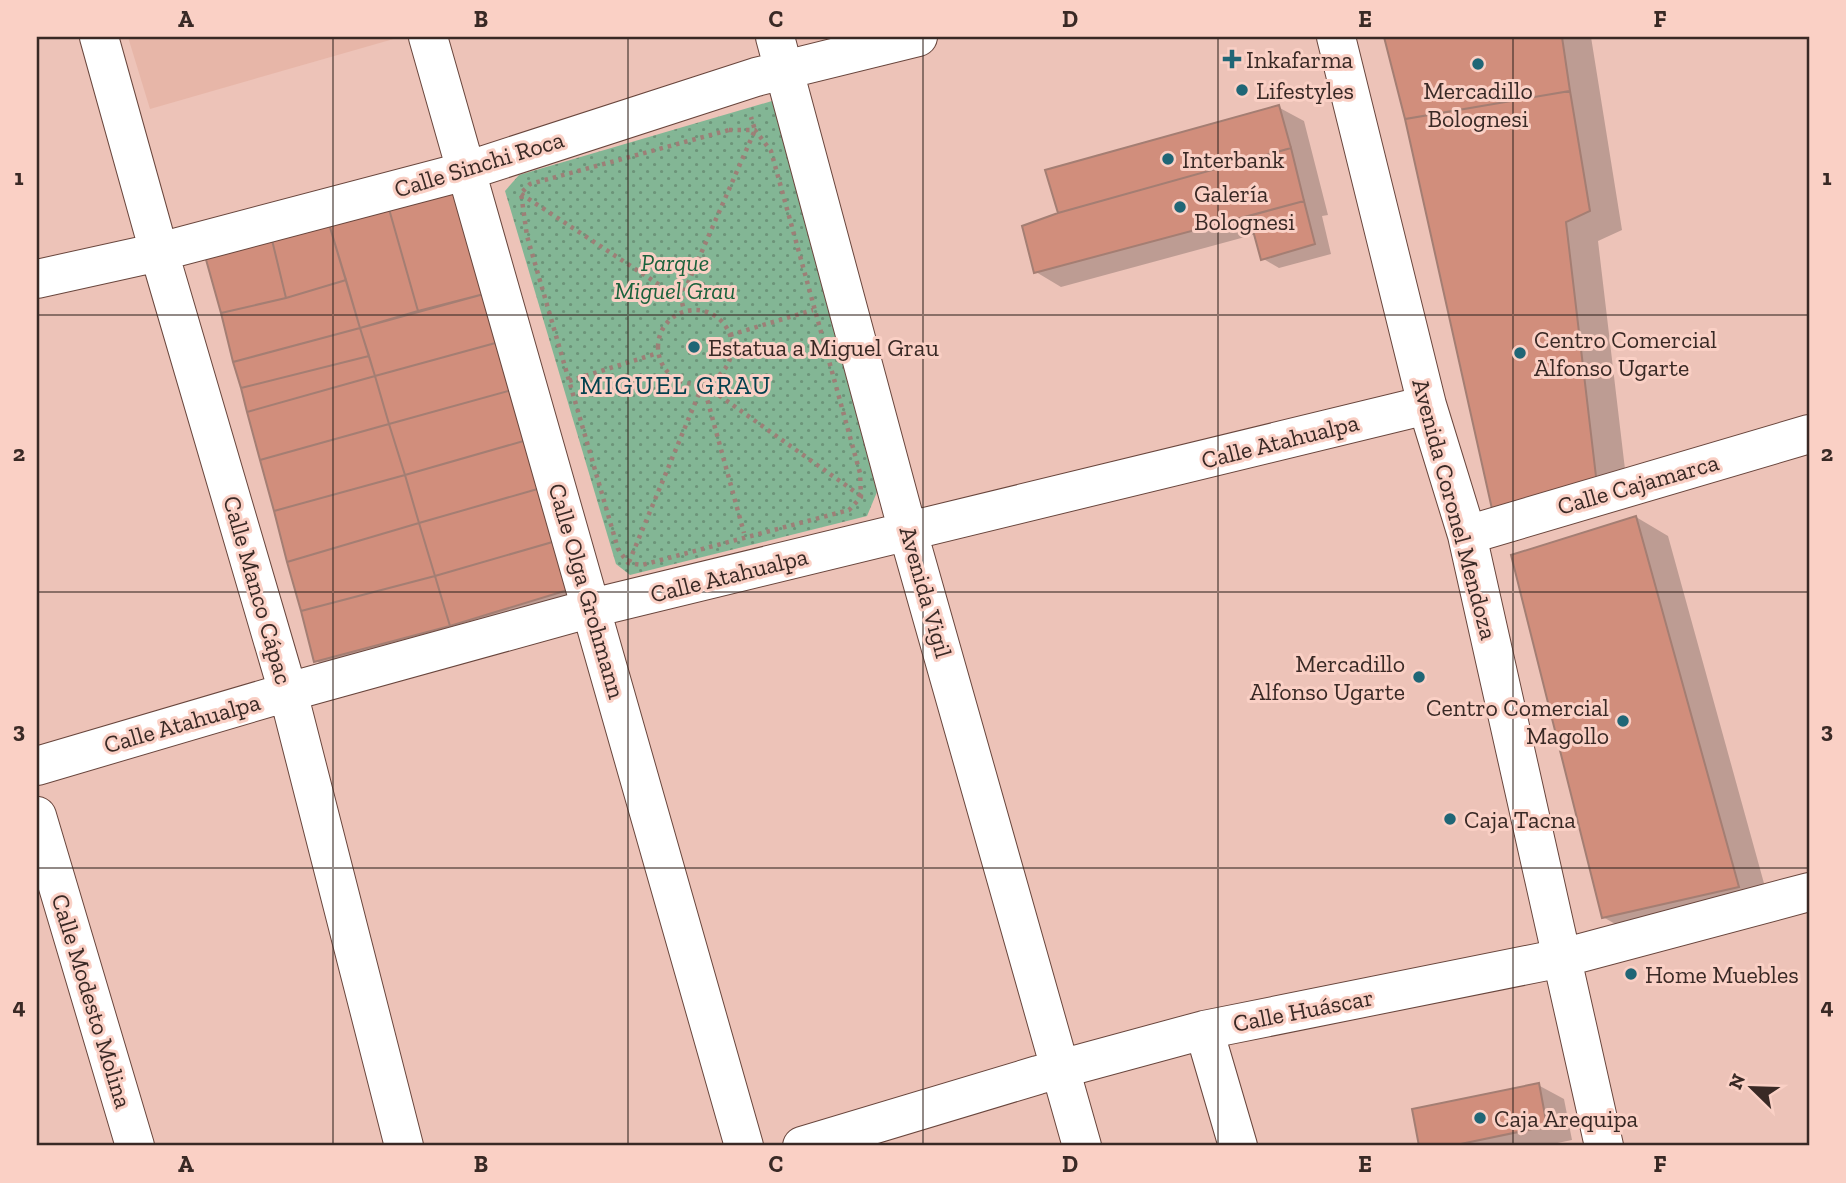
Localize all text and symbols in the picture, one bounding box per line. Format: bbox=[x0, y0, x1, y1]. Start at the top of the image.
text: A bbox=[178, 5, 194, 33]
text: B bbox=[474, 5, 488, 33]
text: C bbox=[769, 5, 783, 33]
text: D bbox=[1062, 5, 1078, 33]
text: E bbox=[1358, 5, 1372, 33]
text: F bbox=[1653, 5, 1667, 33]
place label: Inkafarma bbox=[1246, 45, 1354, 74]
marker: Inkafarma bbox=[1224, 51, 1240, 67]
marker: Mercadillo Bolognesi bbox=[1470, 56, 1486, 72]
place label: Lifestyles bbox=[1256, 76, 1354, 105]
place label: Mercadillo Bolognesi bbox=[1423, 76, 1533, 133]
marker: Lifestyles bbox=[1234, 82, 1250, 98]
street label: Calle Sinchi Roca bbox=[391, 124, 568, 204]
place label: Interbank bbox=[1182, 145, 1285, 174]
marker: Interbank bbox=[1160, 151, 1176, 167]
text: 1 bbox=[14, 163, 24, 191]
text: 1 bbox=[1822, 163, 1832, 191]
place label: Galería Bolognesi bbox=[1194, 179, 1295, 236]
marker: Galería Bolognesi bbox=[1172, 199, 1188, 215]
park label: Parque Miguel Grau bbox=[614, 248, 736, 305]
place label: Centro Comercial Alfonso Ugarte bbox=[1534, 325, 1717, 382]
place label: Estatua a Miguel Grau bbox=[708, 333, 939, 362]
marker: Estatua a Miguel Grau bbox=[686, 339, 702, 355]
marker: Centro Comercial Alfonso Ugarte bbox=[1512, 345, 1528, 361]
district label: MIGUEL GRAU bbox=[580, 369, 772, 401]
street label: Avenida Coronel Mendoza bbox=[1406, 375, 1504, 643]
street label: Calle Atahualpa bbox=[1198, 407, 1362, 475]
text: 2 bbox=[13, 439, 25, 467]
text: 2 bbox=[1821, 439, 1833, 467]
street label: Calle Cajamarca bbox=[1554, 447, 1722, 521]
street label: Calle Olga Grohmann bbox=[542, 480, 632, 702]
street label: Calle Manco Cápac bbox=[217, 492, 299, 688]
street label: Avenida Vigil bbox=[893, 523, 959, 661]
street label: Calle Atahualpa bbox=[647, 541, 811, 609]
place label: Mercadillo Alfonso Ugarte bbox=[1250, 649, 1405, 706]
marker: Mercadillo Alfonso Ugarte bbox=[1411, 669, 1427, 685]
street label: Calle Atahualpa bbox=[100, 687, 264, 759]
place label: Centro Comercial Magollo bbox=[1426, 693, 1609, 750]
marker: Centro Comercial Magollo bbox=[1615, 713, 1631, 729]
text: 3 bbox=[13, 716, 25, 744]
text: 3 bbox=[1821, 716, 1833, 744]
place label: Caja Tacna bbox=[1464, 805, 1576, 834]
marker: Caja Tacna bbox=[1442, 811, 1458, 827]
street label: Calle Modesto Molina bbox=[46, 890, 139, 1112]
place label: Home Muebles bbox=[1645, 960, 1799, 989]
marker: Home Muebles bbox=[1623, 966, 1639, 982]
street label: Calle Huáscar bbox=[1230, 982, 1376, 1038]
text: 4 bbox=[12, 992, 26, 1020]
text: 4 bbox=[1820, 992, 1834, 1020]
north arrow bbox=[1716, 1054, 1786, 1124]
text: N bbox=[1723, 1070, 1750, 1093]
place label: Caja Arequipa bbox=[1494, 1104, 1639, 1133]
marker: Caja Arequipa bbox=[1472, 1110, 1488, 1126]
text: A bbox=[178, 1150, 194, 1178]
text: B bbox=[474, 1150, 488, 1178]
text: C bbox=[769, 1150, 783, 1178]
text: D bbox=[1062, 1150, 1078, 1178]
text: E bbox=[1358, 1150, 1372, 1178]
text: F bbox=[1653, 1150, 1667, 1178]

